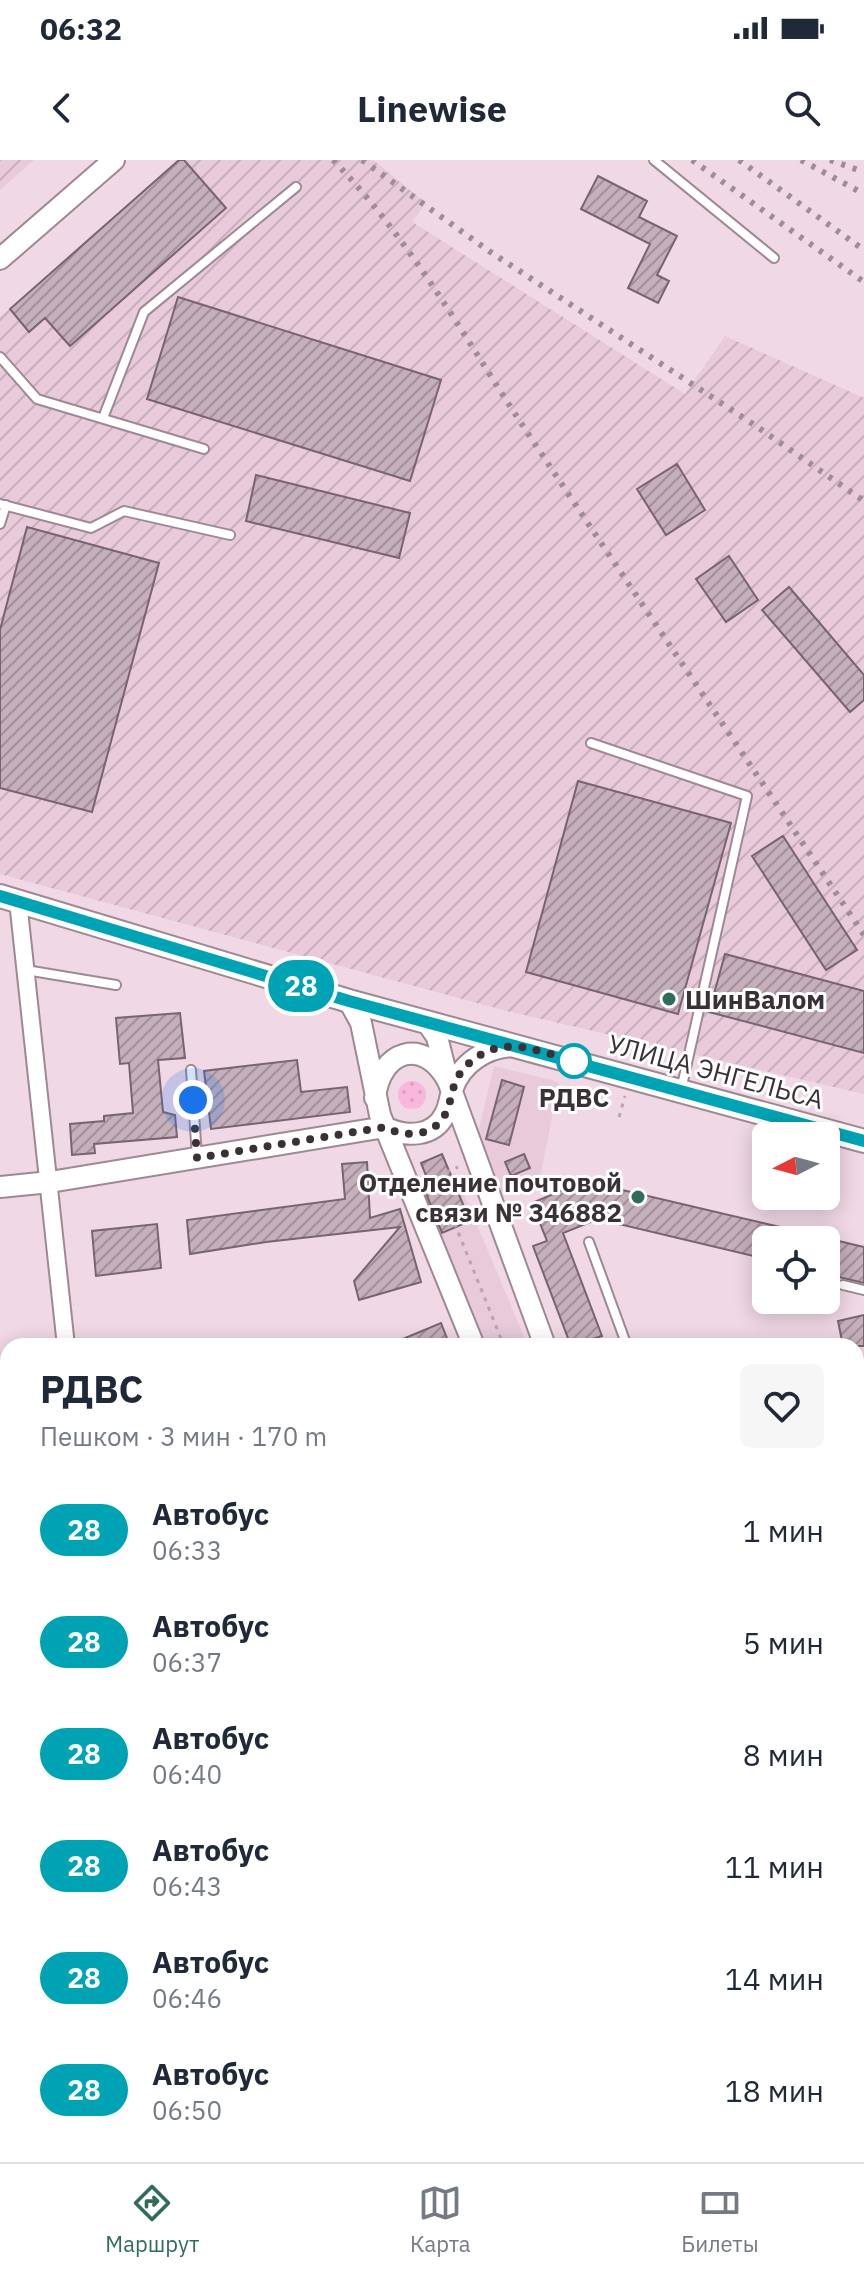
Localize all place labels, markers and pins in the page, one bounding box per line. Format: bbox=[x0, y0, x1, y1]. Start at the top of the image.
place label: ШинВалом bbox=[685, 982, 825, 1016]
marker: ШинВалом bbox=[660, 990, 678, 1008]
marker: РДВС bbox=[557, 1044, 591, 1078]
place label: РДВС bbox=[539, 1080, 609, 1114]
place label: Отделение почтовой связи № 346882 bbox=[359, 1165, 622, 1229]
marker: Отделение почтовой связи № 346882 bbox=[629, 1188, 647, 1206]

